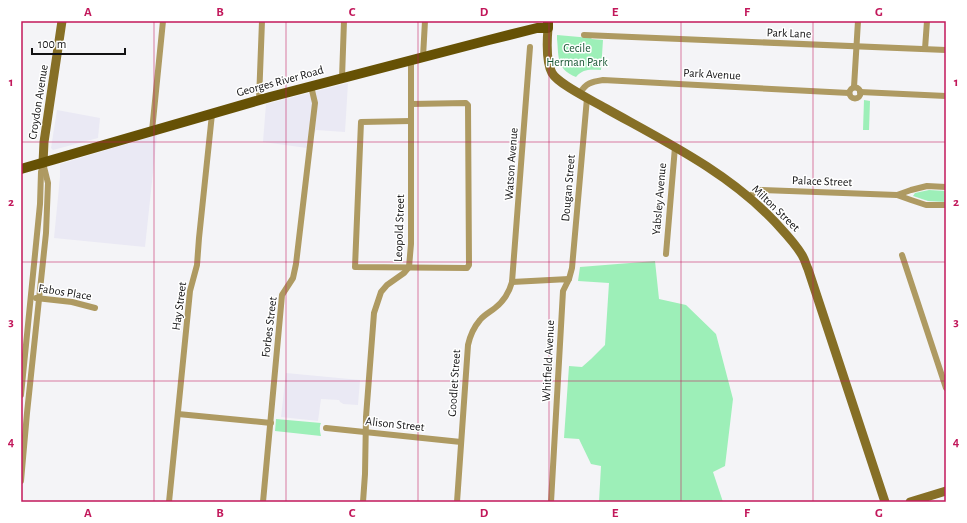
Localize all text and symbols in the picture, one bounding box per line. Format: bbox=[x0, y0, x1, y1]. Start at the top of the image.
text: A bbox=[84, 6, 92, 19]
text: B bbox=[216, 6, 224, 19]
text: C bbox=[349, 6, 356, 19]
text: D bbox=[480, 6, 489, 19]
text: E bbox=[612, 6, 619, 19]
text: F bbox=[744, 6, 751, 19]
text: G bbox=[875, 6, 883, 19]
street label: Park Lane bbox=[766, 26, 812, 40]
scale bar bbox=[32, 30, 125, 56]
text: 100 m bbox=[38, 38, 66, 50]
park label: Cecile Herman Park bbox=[546, 42, 608, 68]
street label: Croydon Avenue bbox=[26, 64, 51, 140]
street label: Georges River Road bbox=[235, 64, 325, 98]
street label: Park Avenue bbox=[683, 66, 741, 82]
text: 1 bbox=[9, 76, 13, 89]
text: 1 bbox=[954, 76, 958, 89]
street label: Watson Avenue bbox=[502, 127, 520, 201]
street label: Dougan Street bbox=[559, 154, 577, 222]
street label: Yabsley Avenue bbox=[650, 162, 669, 236]
street label: Palace Street bbox=[792, 174, 853, 188]
street label: Milton Street bbox=[750, 182, 802, 234]
street label: Leopold Street bbox=[392, 194, 406, 262]
text: 2 bbox=[8, 196, 14, 209]
text: 2 bbox=[953, 196, 959, 209]
street label: Hay Street bbox=[170, 281, 189, 331]
street label: Fabos Place bbox=[38, 282, 92, 302]
street label: Forbes Street bbox=[259, 296, 279, 358]
text: 3 bbox=[8, 316, 14, 329]
text: 3 bbox=[953, 316, 959, 329]
street label: Whitfield Avenue bbox=[540, 320, 556, 402]
street label: Goodlet Street bbox=[446, 349, 462, 417]
street label: Alison Street bbox=[365, 415, 425, 433]
text: 4 bbox=[8, 436, 15, 449]
text: 4 bbox=[953, 436, 960, 449]
text: A bbox=[84, 507, 92, 520]
text: B bbox=[216, 507, 224, 520]
text: C bbox=[349, 507, 356, 520]
text: D bbox=[480, 507, 489, 520]
text: E bbox=[612, 507, 619, 520]
text: F bbox=[744, 507, 751, 520]
text: G bbox=[875, 507, 883, 520]

